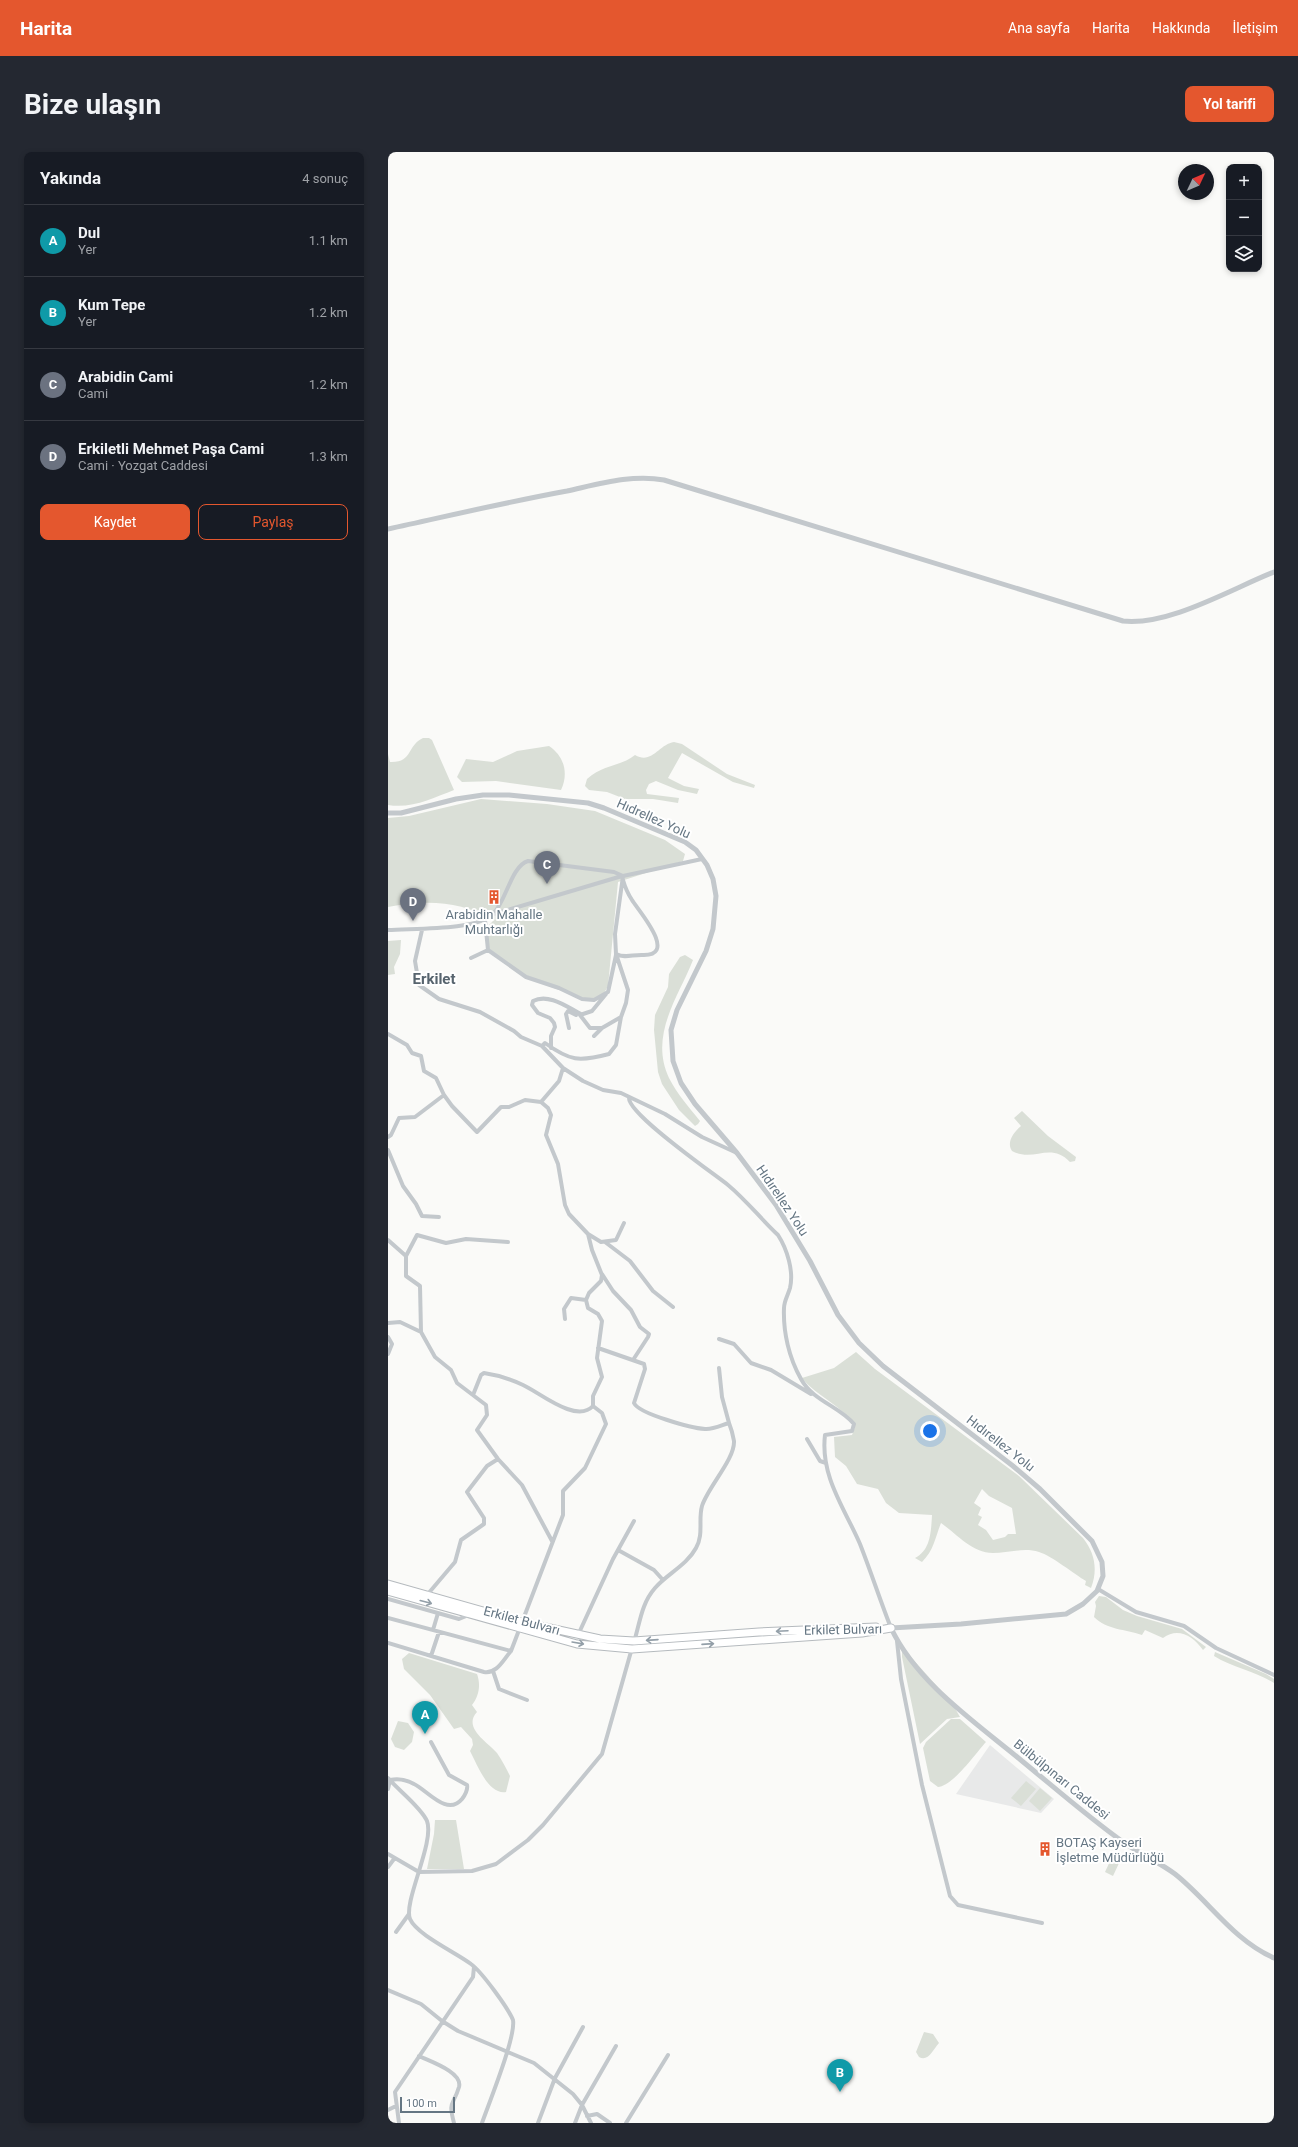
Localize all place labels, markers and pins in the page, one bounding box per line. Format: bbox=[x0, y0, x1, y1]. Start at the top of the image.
pin: C bbox=[534, 851, 560, 884]
pin: D bbox=[400, 888, 426, 921]
building icon: Arabidin Mahalle Muhtarlığı bbox=[486, 889, 502, 905]
place label: Arabidin Mahalle Muhtarlığı bbox=[446, 907, 543, 937]
pin: A bbox=[412, 1701, 438, 1734]
place label: BOTAŞ Kayseri İşletme Müdürlüğü bbox=[1056, 1835, 1164, 1865]
building icon: BOTAŞ Kayseri İşletme Müdürlüğü bbox=[1037, 1841, 1053, 1857]
pin: B bbox=[827, 2059, 853, 2092]

